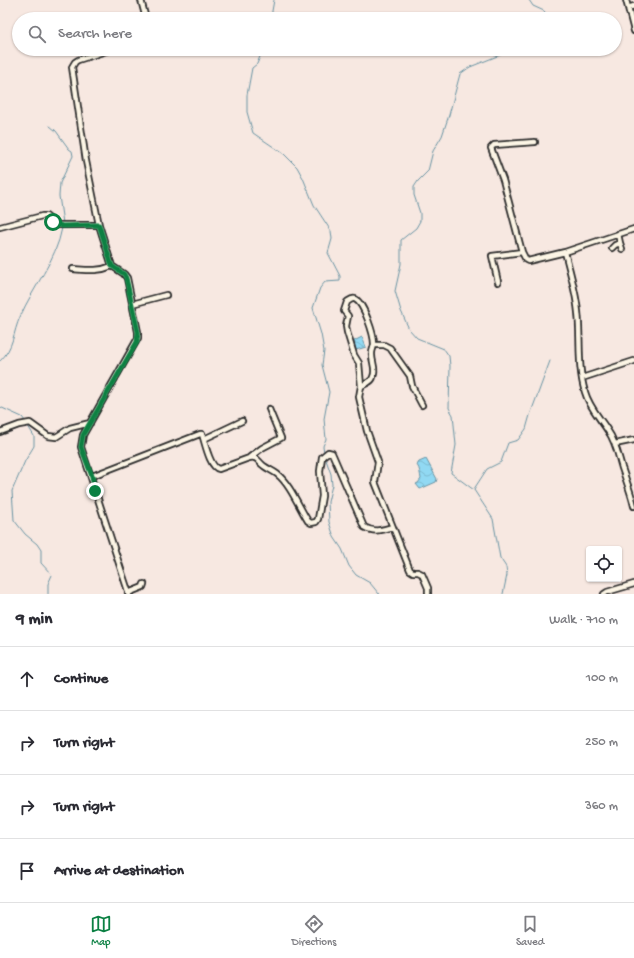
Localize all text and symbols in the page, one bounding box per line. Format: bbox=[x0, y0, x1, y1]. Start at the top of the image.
search box bbox=[12, 12, 622, 56]
icon: search bbox=[26, 23, 48, 45]
text: Search here bbox=[58, 25, 132, 43]
route start bbox=[44, 213, 62, 231]
route end bbox=[86, 482, 104, 500]
map controls bbox=[586, 546, 622, 582]
button: locate bbox=[586, 546, 622, 582]
text: 9 min bbox=[16, 610, 52, 630]
text: Walk · 710 m bbox=[549, 613, 618, 628]
icon: ahead bbox=[16, 668, 38, 690]
text: Continue bbox=[54, 670, 108, 688]
text: 100 m bbox=[586, 671, 618, 686]
icon: right bbox=[16, 732, 38, 754]
text: Turn right bbox=[54, 734, 114, 752]
text: 250 m bbox=[585, 735, 618, 750]
icon: right bbox=[16, 796, 38, 818]
text: Turn right bbox=[54, 798, 114, 816]
text: 360 m bbox=[585, 799, 618, 814]
icon: arrive bbox=[16, 860, 38, 882]
text: Arrive at destination bbox=[54, 862, 184, 880]
tab: Map bbox=[90, 913, 112, 949]
tab: Directions bbox=[292, 913, 336, 949]
tab: Saved bbox=[516, 913, 544, 949]

